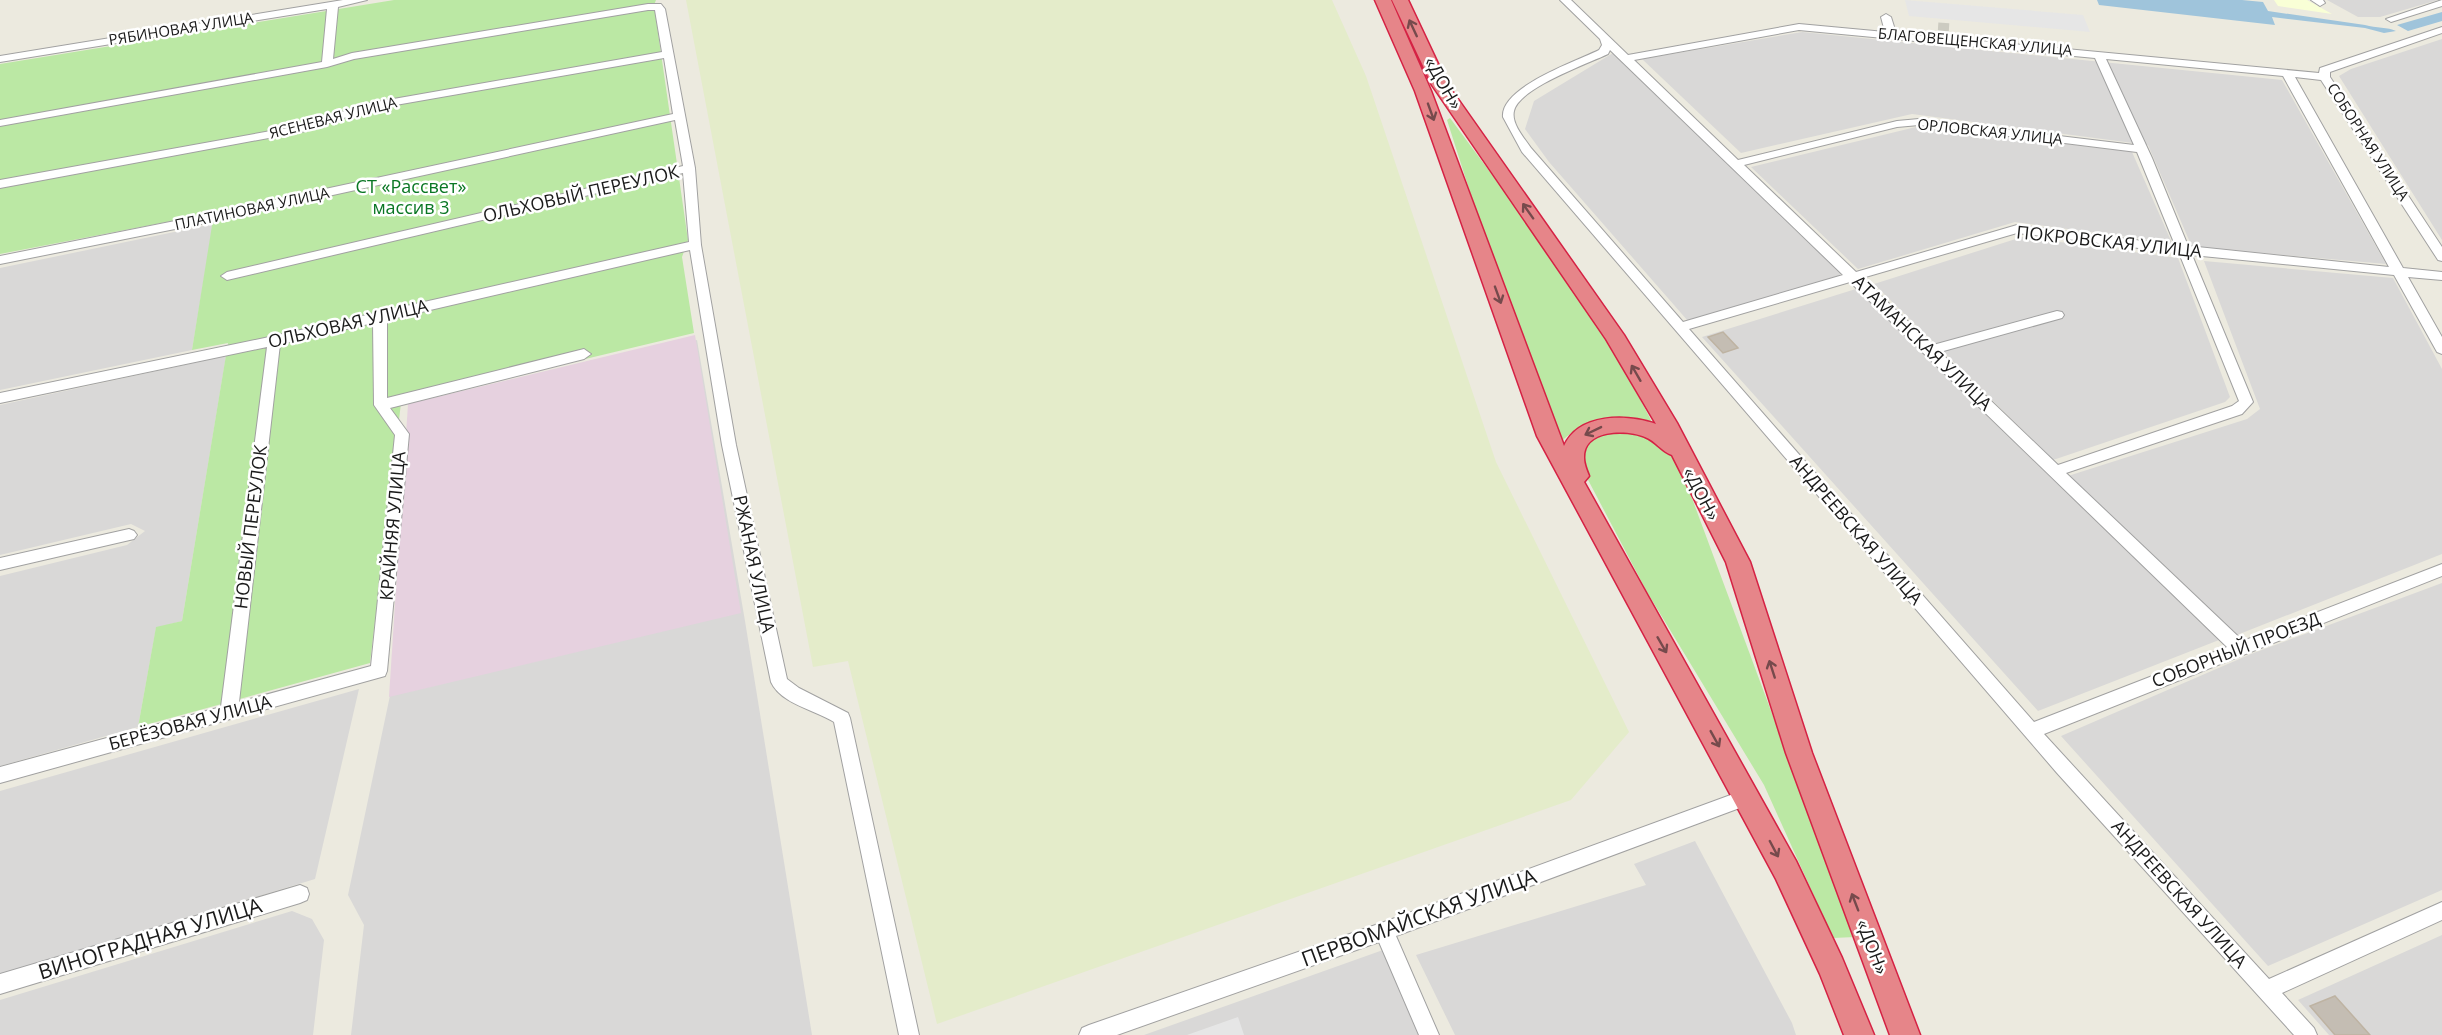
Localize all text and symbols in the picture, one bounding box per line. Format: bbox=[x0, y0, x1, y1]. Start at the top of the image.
street label: РЯБИНОВАЯ УЛИЦА bbox=[107, 7, 255, 49]
one-way arrow bbox=[1407, 20, 1419, 38]
street label: БЛАГОВЕЩЕНСКАЯ УЛИЦА bbox=[1877, 23, 2074, 60]
street label: «ДОН» bbox=[1419, 52, 1469, 113]
street label: СОБОРНАЯ УЛИЦА bbox=[2323, 79, 2415, 205]
street label: ЯСЕНЕВАЯ УЛИЦА bbox=[267, 91, 399, 143]
one-way arrow bbox=[1426, 102, 1437, 121]
street label: ОРЛОВСКАЯ УЛИЦА bbox=[1917, 113, 2064, 149]
street label: ОЛЬХОВЫЙ ПЕРЕУЛОК bbox=[480, 159, 681, 227]
park label: СТ «Рассвет» массив 3 bbox=[356, 174, 466, 219]
street label: ПЛАТИНОВАЯ УЛИЦА bbox=[173, 182, 331, 234]
one-way arrow bbox=[1521, 203, 1533, 220]
street label: ПОКРОВСКАЯ УЛИЦА bbox=[2015, 219, 2204, 263]
street label: АТАМАНСКАЯ УЛИЦА bbox=[1848, 269, 1998, 416]
one-way arrow bbox=[1493, 285, 1504, 304]
street label: ОЛЬХОВАЯ УЛИЦА bbox=[265, 293, 431, 353]
one-way arrow bbox=[1630, 365, 1642, 382]
one-way arrow bbox=[1585, 426, 1603, 437]
street label: НОВЫЙ ПЕРЕУЛОК bbox=[228, 443, 272, 610]
street label: АНДРЕЕВСКАЯ УЛИЦА bbox=[1785, 449, 1929, 610]
street label: КРАЙНЯЯ УЛИЦА bbox=[374, 450, 411, 602]
street label: «ДОН» bbox=[1678, 463, 1726, 525]
street label: РЖАНАЯ УЛИЦА bbox=[729, 493, 781, 635]
street label: СОБОРНЫЙ ПРОЕЗД bbox=[2148, 606, 2323, 692]
one-way arrow bbox=[1656, 636, 1668, 653]
one-way arrow bbox=[1766, 660, 1777, 679]
street label: БЕРЁЗОВАЯ УЛИЦА bbox=[106, 689, 274, 755]
one-way arrow bbox=[1709, 730, 1721, 747]
street label: АНДРЕЕВСКАЯ УЛИЦА bbox=[2107, 814, 2253, 973]
one-way arrow bbox=[1769, 839, 1780, 857]
street label: ПЕРВОМАЙСКАЯ УЛИЦА bbox=[1297, 861, 1541, 973]
street label: ВИНОГРАДНАЯ УЛИЦА bbox=[34, 890, 266, 985]
one-way arrow bbox=[1849, 893, 1860, 911]
street label: «ДОН» bbox=[1851, 916, 1894, 978]

